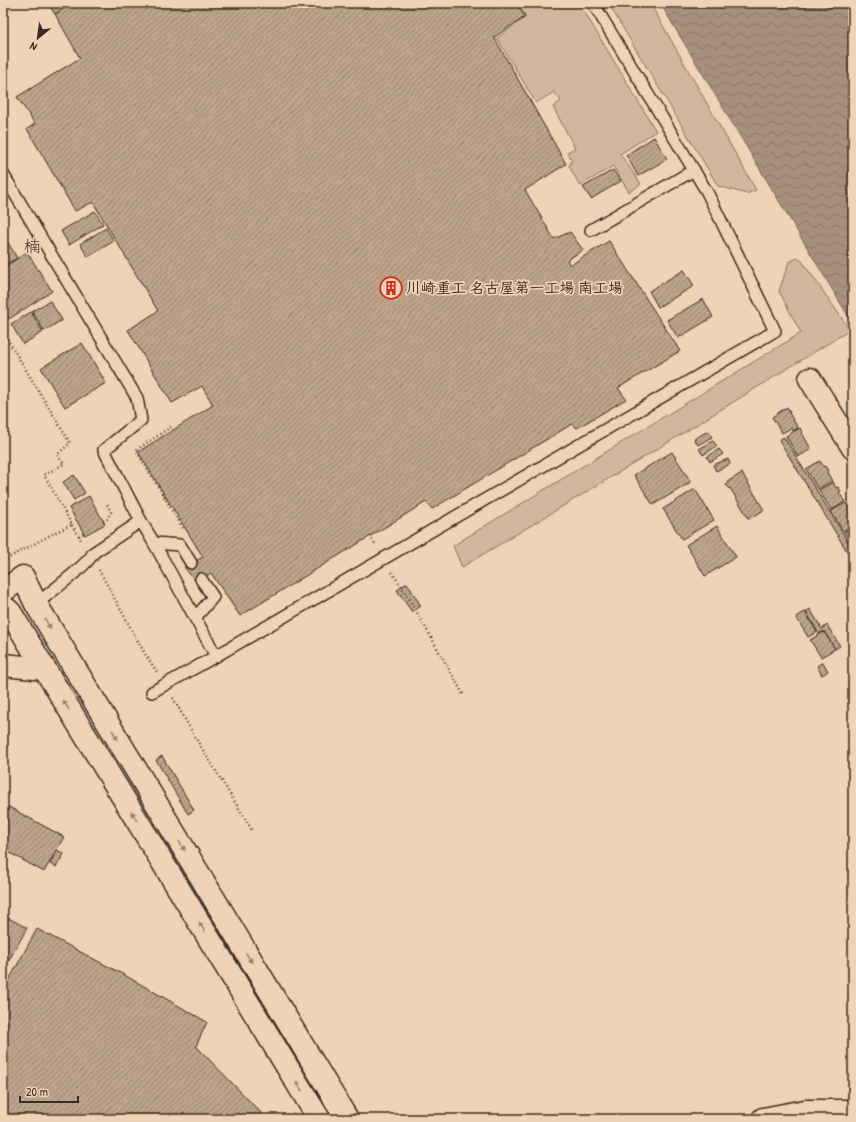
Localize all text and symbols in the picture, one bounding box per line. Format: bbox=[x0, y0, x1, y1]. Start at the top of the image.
north arrow bbox=[18, 18, 58, 58]
text: N bbox=[27, 39, 39, 54]
district label: 楠 bbox=[24, 234, 41, 257]
building icon: 川崎重工 名古屋第一工場 南工場 bbox=[378, 275, 404, 301]
place label: 川崎重工 名古屋第一工場 南工場 bbox=[406, 277, 623, 298]
one-way arrow bbox=[44, 618, 51, 630]
one-way arrow bbox=[63, 699, 70, 711]
one-way arrow bbox=[111, 729, 118, 741]
one-way arrow bbox=[130, 811, 138, 821]
one-way arrow bbox=[178, 841, 186, 851]
one-way arrow bbox=[198, 921, 205, 933]
one-way arrow bbox=[246, 952, 253, 964]
scale bar bbox=[20, 1078, 78, 1104]
one-way arrow bbox=[295, 1080, 302, 1092]
text: 20 m bbox=[26, 1083, 48, 1100]

